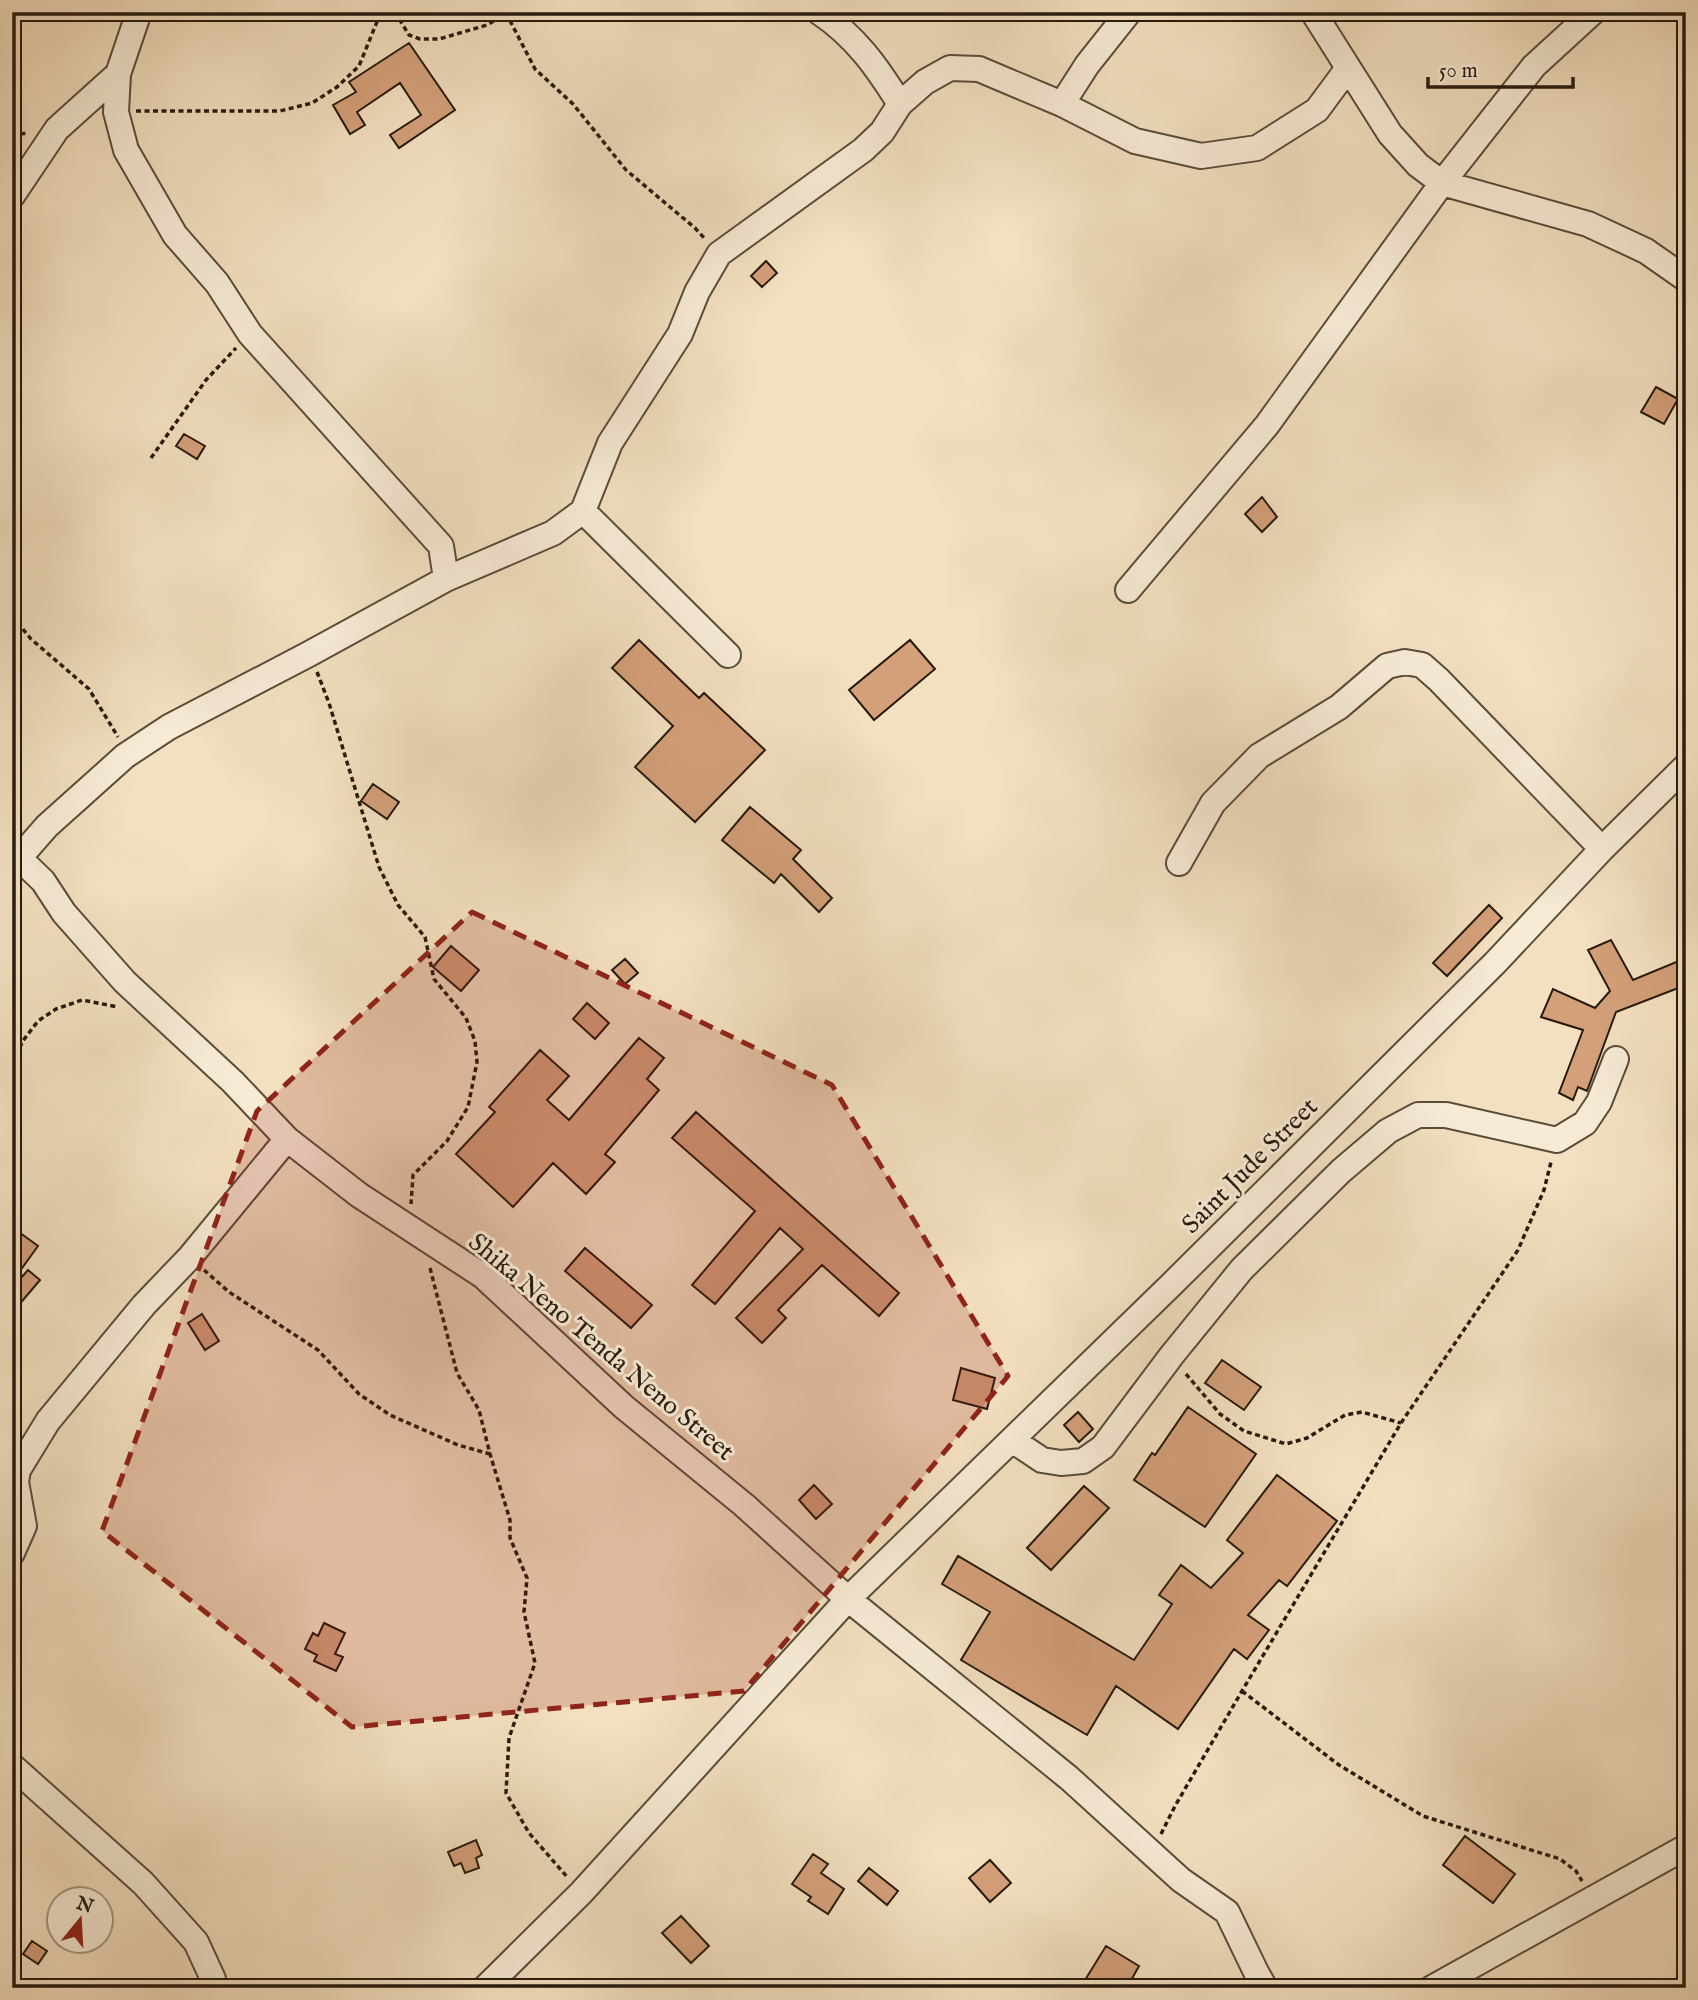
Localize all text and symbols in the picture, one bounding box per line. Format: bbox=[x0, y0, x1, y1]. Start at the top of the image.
scale bar bbox=[1428, 46, 1574, 90]
text: 50 m bbox=[1439, 58, 1478, 85]
street label: Saint Jude Street bbox=[1175, 1091, 1325, 1241]
street label: Shika Neno Tenda Neno Street bbox=[461, 1226, 741, 1468]
north arrow bbox=[46, 1884, 116, 1954]
text: N bbox=[72, 1891, 97, 1920]

